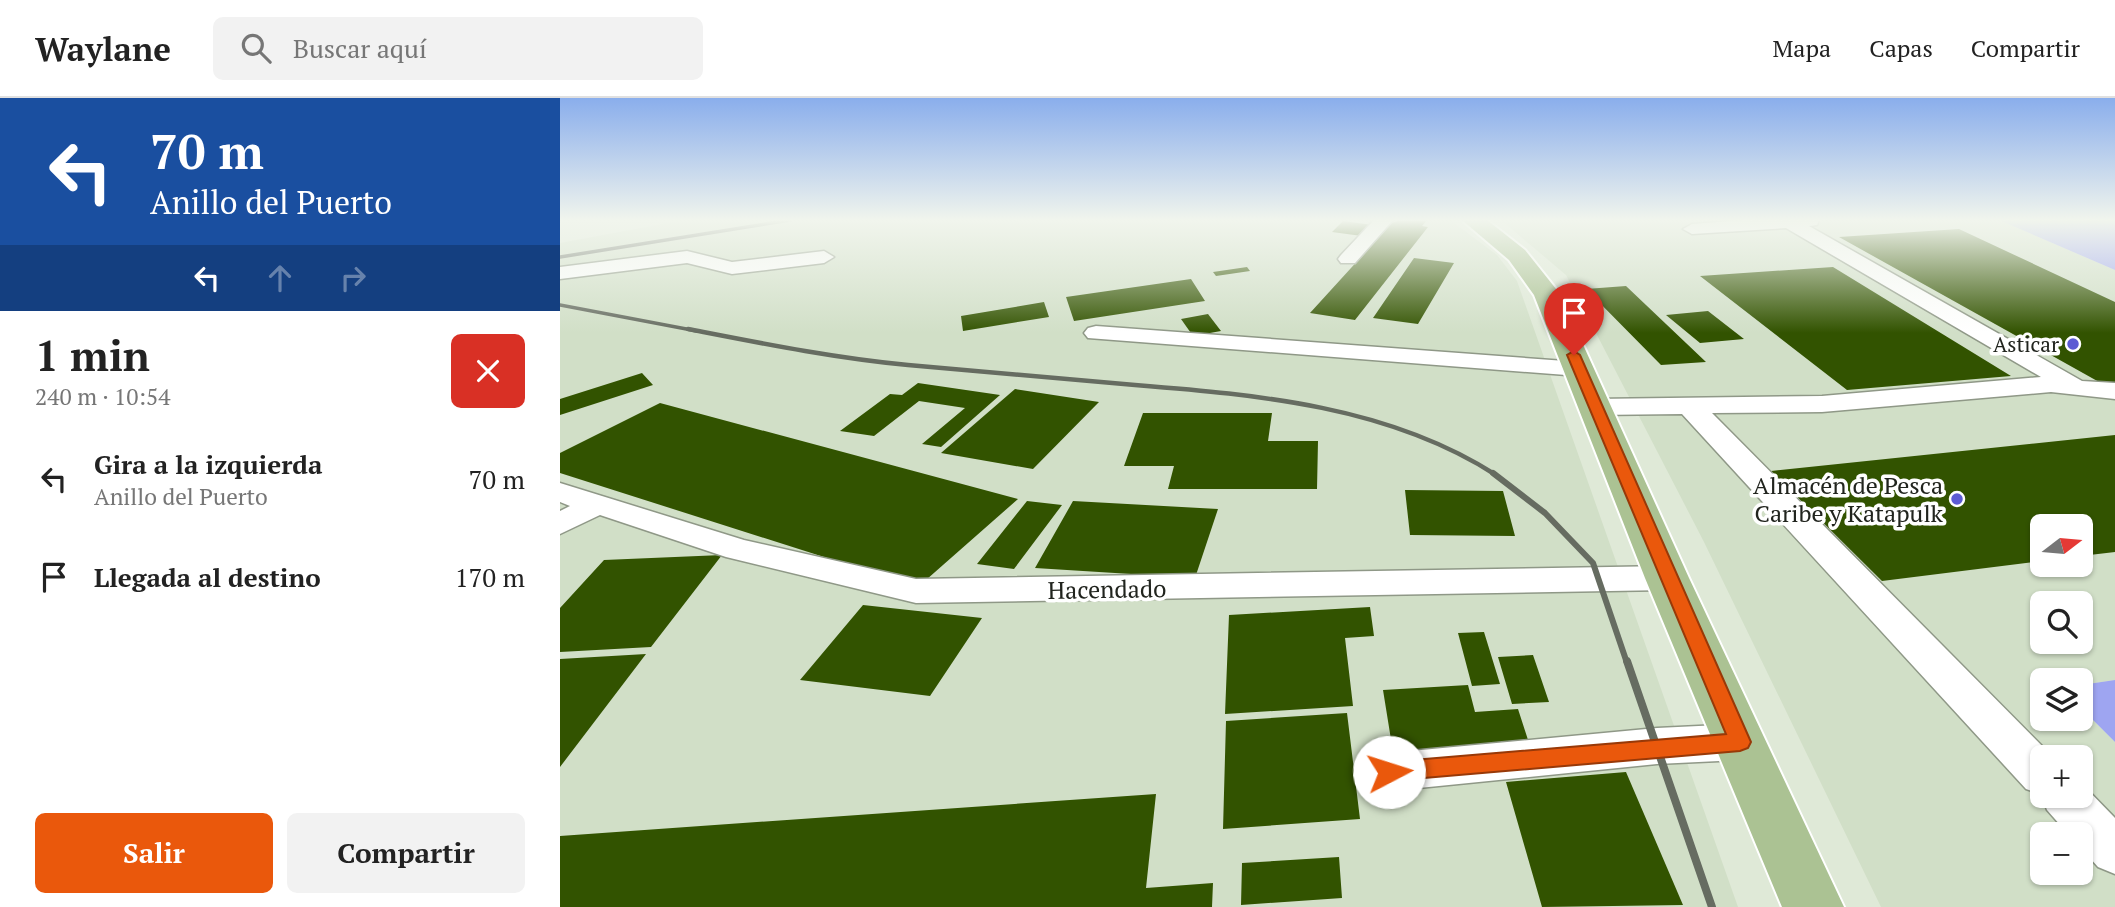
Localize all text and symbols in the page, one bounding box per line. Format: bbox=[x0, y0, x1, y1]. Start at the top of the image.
search box bbox=[213, 17, 703, 80]
text: Waylane bbox=[35, 27, 171, 70]
icon: search bbox=[237, 29, 275, 67]
text: Buscar aquí bbox=[293, 31, 427, 65]
text: Mapa bbox=[1773, 32, 1831, 64]
text: Capas bbox=[1869, 32, 1933, 64]
text: Compartir bbox=[1971, 32, 2080, 64]
text: 70 m bbox=[150, 118, 264, 183]
icon: left bbox=[35, 126, 126, 217]
text: Anillo del Puerto bbox=[150, 181, 392, 223]
icon: left bbox=[188, 259, 226, 297]
icon: ahead bbox=[261, 259, 299, 297]
icon: right bbox=[334, 259, 372, 297]
pin bbox=[1544, 283, 1604, 355]
icon: arrive bbox=[1555, 294, 1593, 332]
text: 1 min bbox=[35, 327, 150, 383]
place label: Asticar bbox=[1993, 330, 2059, 358]
button: close bbox=[451, 334, 525, 408]
marker: Asticar bbox=[2065, 336, 2081, 352]
text: 240 m · 10:54 bbox=[35, 381, 170, 412]
text: Gira a la izquierda bbox=[94, 447, 322, 481]
icon: left bbox=[35, 460, 73, 498]
text: 70 m bbox=[469, 462, 525, 496]
place label: Almacén de Pesca Caribe y Katapulk bbox=[1753, 469, 1944, 529]
text: Anillo del Puerto bbox=[94, 481, 268, 512]
marker: Almacén de Pesca Caribe y Katapulk bbox=[1949, 491, 1965, 507]
north arrow bbox=[2030, 514, 2093, 578]
map controls bbox=[2030, 514, 2093, 885]
icon: arrive bbox=[35, 558, 73, 596]
text: Llegada al destino bbox=[94, 560, 321, 594]
text: 170 m bbox=[455, 560, 525, 594]
street label: Hacendado bbox=[1047, 572, 1167, 606]
button: search bbox=[2030, 591, 2093, 654]
button: layers bbox=[2030, 668, 2093, 731]
position arrow bbox=[1352, 735, 1426, 809]
button: + bbox=[2030, 745, 2093, 808]
button: Salir bbox=[35, 813, 273, 893]
button: Compartir bbox=[287, 813, 525, 893]
button: − bbox=[2030, 822, 2093, 885]

